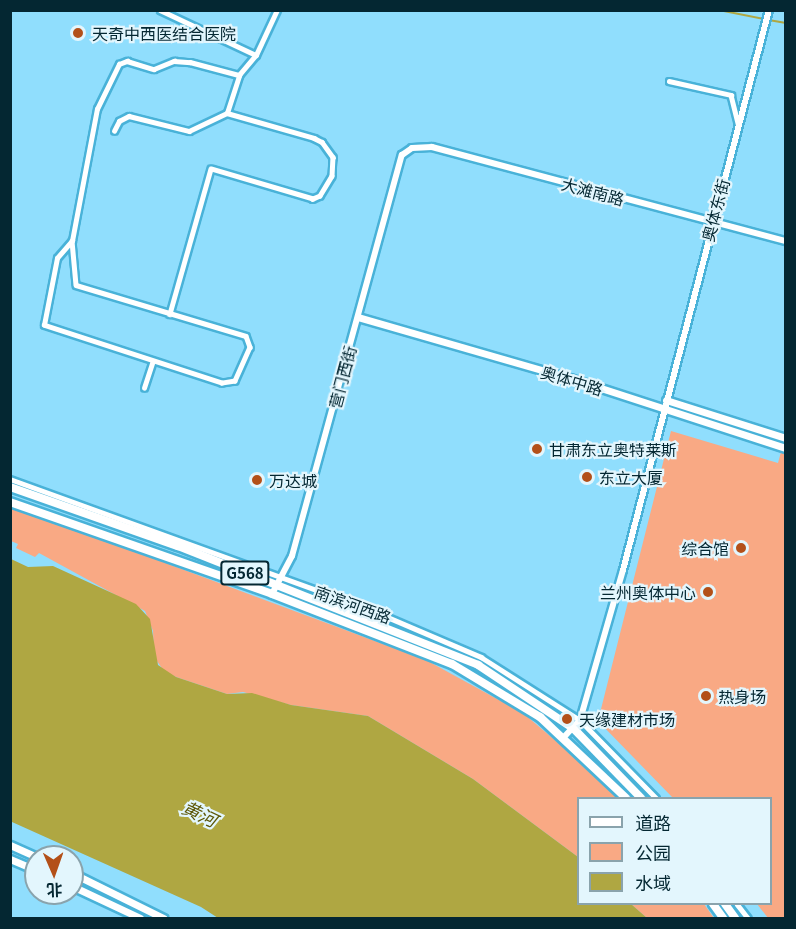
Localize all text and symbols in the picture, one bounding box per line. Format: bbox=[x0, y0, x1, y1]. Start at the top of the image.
place label: 天奇中西医结合医院 bbox=[92, 23, 236, 43]
marker: 天奇中西医结合医院 bbox=[69, 24, 87, 42]
street label: 大滩南路 bbox=[560, 173, 626, 209]
street label: 奥体东街 bbox=[697, 177, 733, 243]
street label: 营门西街 bbox=[324, 344, 360, 410]
street label: 奥体中路 bbox=[539, 361, 605, 399]
place label: 甘肃东立奥特莱斯 bbox=[549, 439, 677, 459]
marker: 甘肃东立奥特莱斯 bbox=[530, 442, 544, 456]
place label: 东立大厦 bbox=[599, 467, 663, 487]
place label: 万达城 bbox=[269, 470, 317, 490]
marker: 东立大厦 bbox=[580, 470, 594, 484]
marker: 万达城 bbox=[250, 473, 264, 487]
place label: 综合馆 bbox=[681, 538, 729, 558]
marker: 综合馆 bbox=[734, 541, 748, 555]
road number: G568 bbox=[220, 561, 270, 585]
street label: 南滨河西路 bbox=[312, 581, 394, 627]
place label: 兰州奥体中心 bbox=[600, 582, 696, 602]
marker: 兰州奥体中心 bbox=[701, 585, 715, 599]
place label: 热身场 bbox=[718, 686, 766, 706]
marker: 热身场 bbox=[699, 689, 713, 703]
place label: 天缘建材市场 bbox=[579, 709, 675, 729]
marker: 天缘建材市场 bbox=[560, 712, 574, 726]
water label: 黄河 bbox=[179, 796, 221, 830]
legend bbox=[577, 797, 772, 905]
text: 道路 bbox=[635, 809, 671, 835]
text: 公园 bbox=[635, 839, 671, 865]
north arrow bbox=[24, 845, 84, 905]
text: 水域 bbox=[635, 869, 671, 895]
text: 北 bbox=[46, 879, 63, 903]

